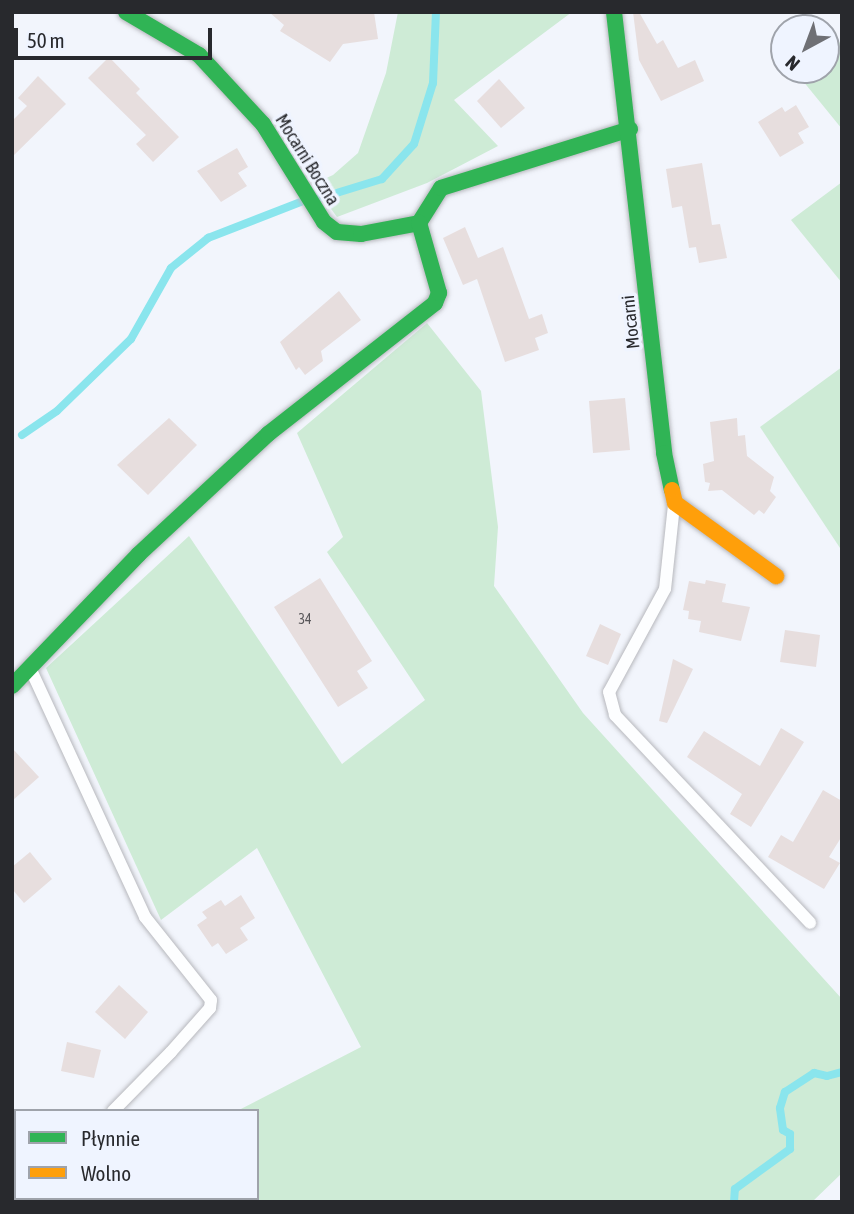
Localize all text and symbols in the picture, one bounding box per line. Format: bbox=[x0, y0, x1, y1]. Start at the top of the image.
scale bar bbox=[18, 14, 215, 58]
north arrow bbox=[770, 14, 840, 84]
text: 50 m bbox=[27, 28, 65, 52]
text: N bbox=[781, 51, 804, 75]
street label: Mocarni Boczna bbox=[270, 110, 344, 210]
street label: Mocarni bbox=[617, 294, 645, 350]
house number: 34 bbox=[298, 611, 312, 627]
legend bbox=[14, 1109, 259, 1200]
text: Płynnie bbox=[81, 1126, 140, 1150]
text: Wolno bbox=[81, 1161, 131, 1185]

